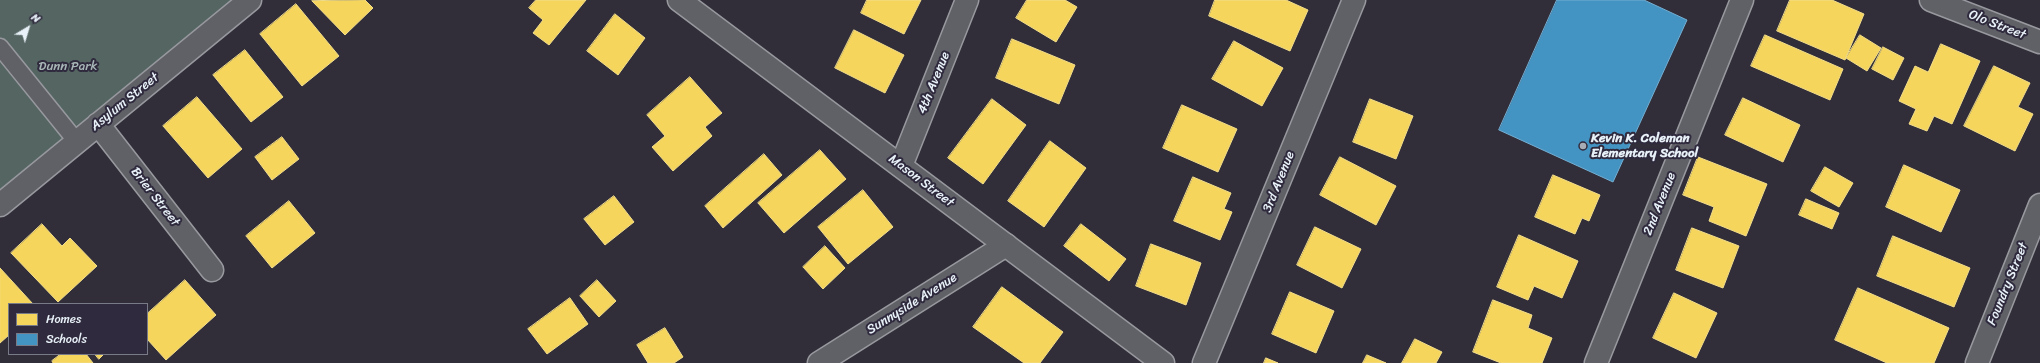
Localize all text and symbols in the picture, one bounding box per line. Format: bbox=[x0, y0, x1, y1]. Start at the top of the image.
street label: Olo Street bbox=[1966, 7, 2028, 43]
north arrow bbox=[8, 8, 48, 48]
text: N bbox=[27, 8, 45, 28]
street label: 4th Avenue bbox=[915, 50, 953, 116]
park label: Dunn Park bbox=[39, 59, 97, 75]
street label: Asylum Street bbox=[88, 70, 162, 134]
place label: Kevin K. Coleman Elementary School bbox=[1591, 131, 1698, 162]
marker: Kevin K. Coleman Elementary School bbox=[1578, 141, 1588, 151]
street label: 3rd Avenue bbox=[1260, 149, 1298, 215]
street label: Mason Street bbox=[885, 151, 957, 211]
street label: Brier Street bbox=[127, 165, 183, 229]
street label: 2nd Avenue bbox=[1640, 170, 1680, 238]
street label: Foundry Street bbox=[1984, 240, 2032, 328]
street label: Sunnyside Avenue bbox=[864, 270, 960, 338]
legend bbox=[8, 303, 148, 355]
text: Homes bbox=[46, 308, 82, 330]
text: Schools bbox=[46, 328, 87, 350]

